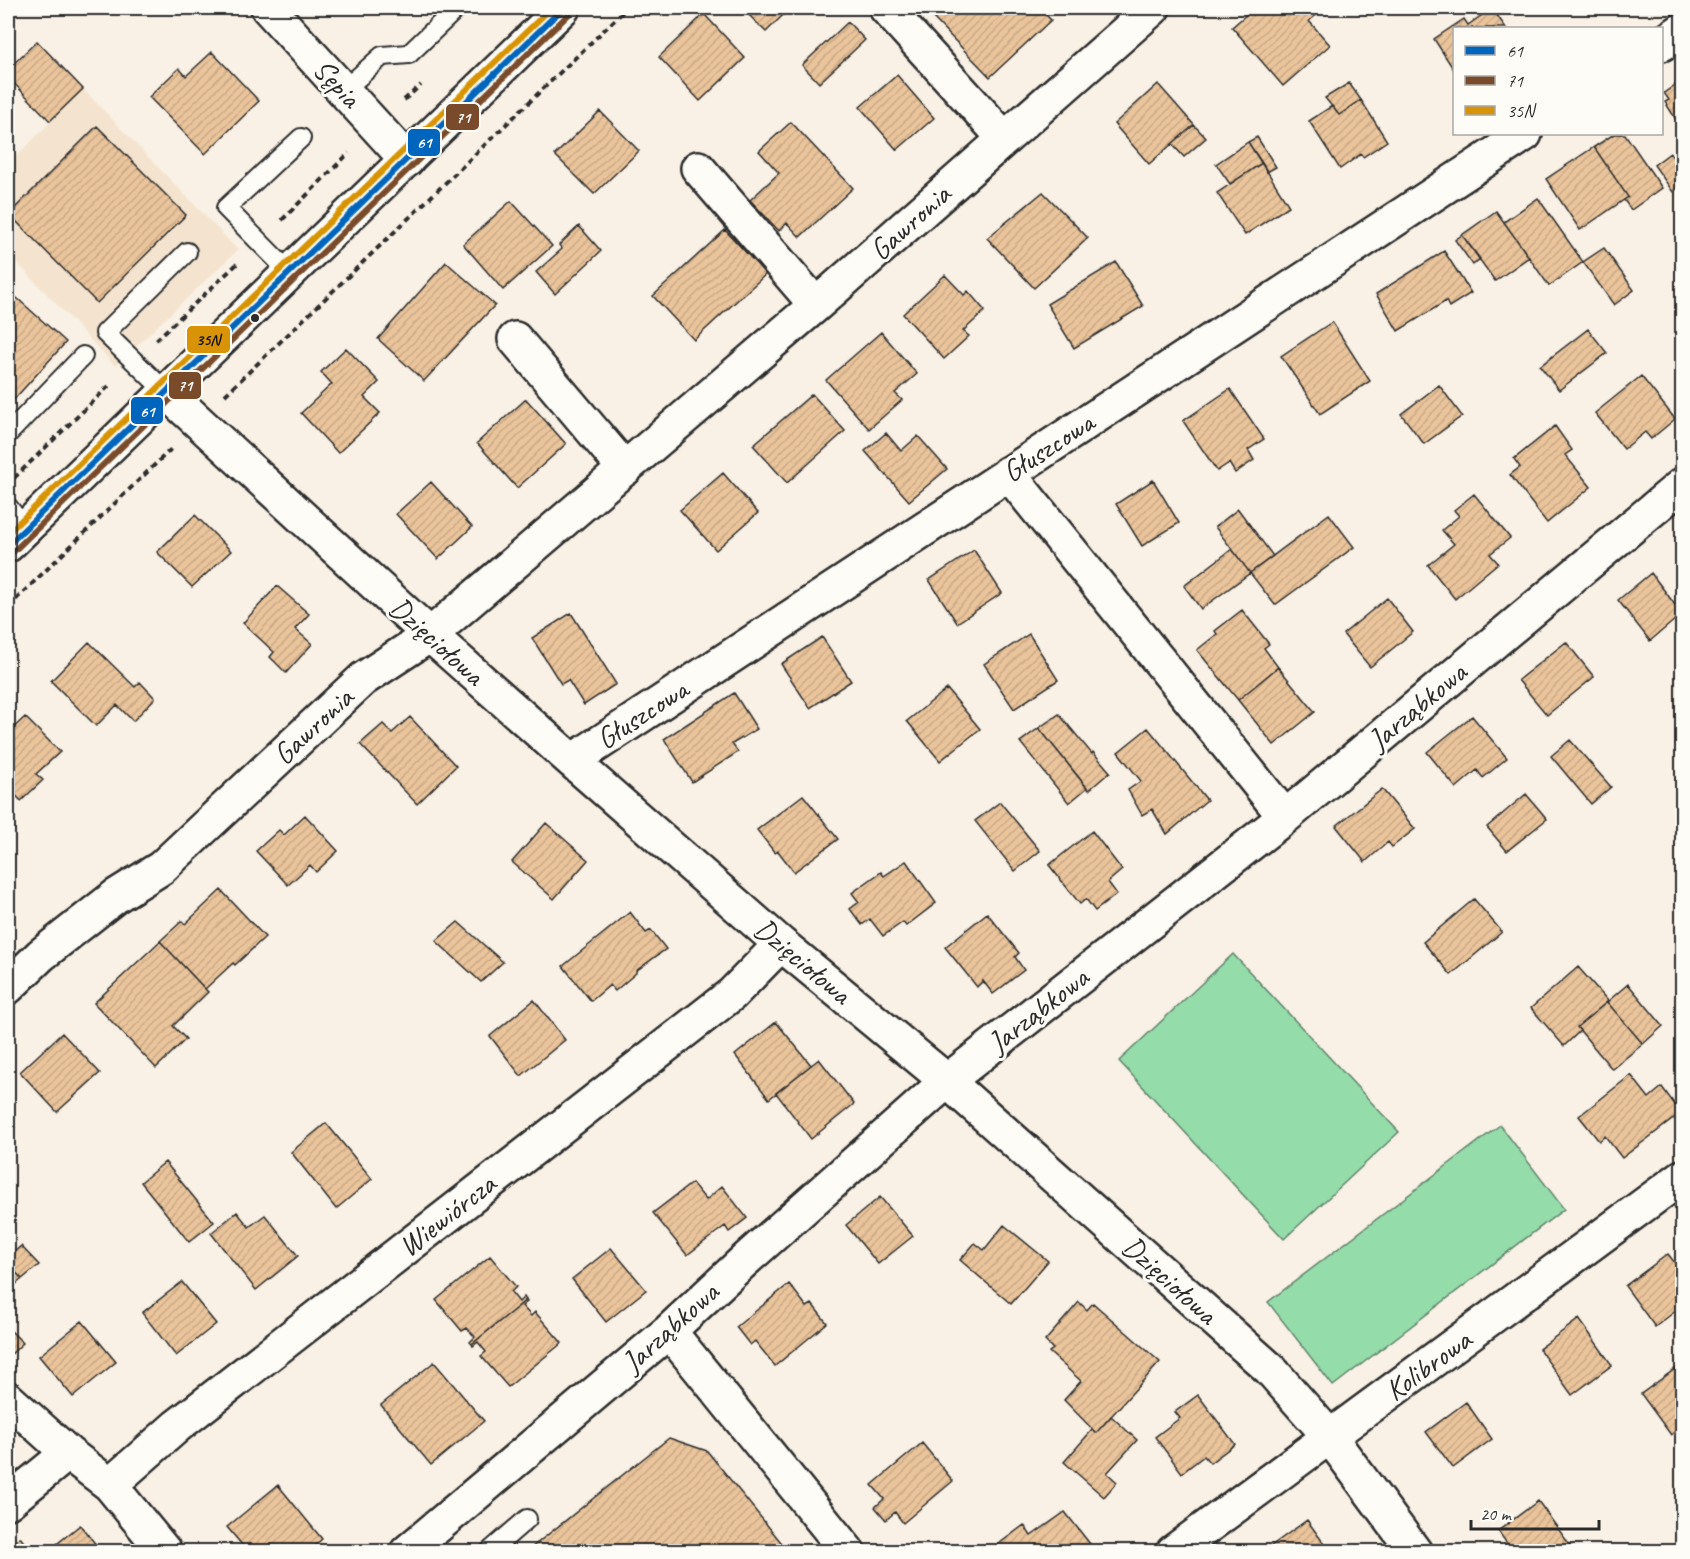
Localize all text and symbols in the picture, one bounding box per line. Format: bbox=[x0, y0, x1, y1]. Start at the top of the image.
legend bbox=[1453, 27, 1663, 135]
text: 61 bbox=[1507, 40, 1524, 62]
street label: Sępia bbox=[305, 51, 370, 117]
text: 71 bbox=[1507, 70, 1524, 92]
text: 35N bbox=[1507, 100, 1537, 122]
line badge: 71 bbox=[445, 103, 480, 131]
text: 71 bbox=[456, 108, 472, 128]
line badge: 61 bbox=[407, 128, 441, 157]
text: 61 bbox=[417, 133, 433, 153]
street label: Gawronia bbox=[861, 174, 960, 268]
unlabelled marker bbox=[249, 312, 261, 324]
line badge: 35N bbox=[186, 325, 231, 354]
text: 35N bbox=[196, 330, 223, 350]
line badge: 71 bbox=[168, 371, 202, 400]
text: 71 bbox=[178, 376, 194, 396]
line badge: 61 bbox=[130, 396, 164, 425]
text: 61 bbox=[140, 402, 156, 422]
street label: Głuszcowa bbox=[995, 402, 1103, 491]
street label: Dzięciołowa bbox=[382, 588, 494, 695]
street label: Jarząbkowa bbox=[1358, 652, 1476, 760]
street label: Głuszcowa bbox=[589, 669, 697, 758]
street label: Gawronia bbox=[265, 678, 363, 773]
street label: Dzięciołowa bbox=[747, 910, 861, 1014]
street label: Jarząbkowa bbox=[978, 958, 1098, 1062]
street label: Wiewiórcza bbox=[391, 1164, 505, 1265]
street label: Dzięciołowa bbox=[1115, 1227, 1227, 1334]
street label: Jarząbkowa bbox=[612, 1272, 728, 1382]
street label: Kolibrowa bbox=[1377, 1320, 1480, 1409]
scale bar bbox=[1471, 1493, 1598, 1531]
text: 20 m bbox=[1480, 1503, 1513, 1525]

